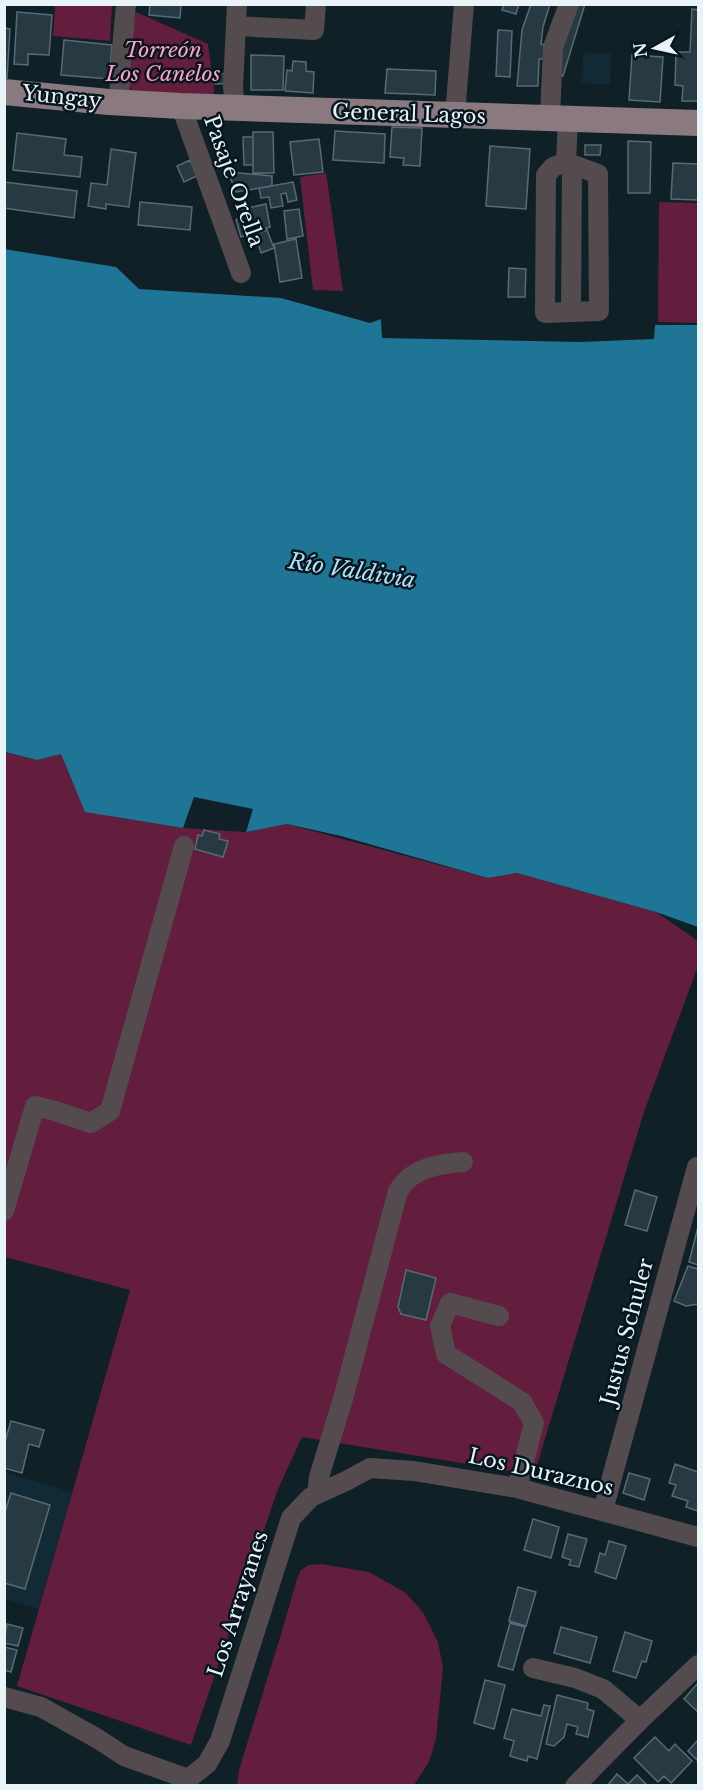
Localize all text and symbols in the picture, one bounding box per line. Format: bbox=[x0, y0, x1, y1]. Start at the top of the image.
north arrow bbox=[625, 18, 685, 78]
park label: Torreón Los Canelos bbox=[104, 37, 221, 87]
text: N bbox=[629, 41, 651, 59]
street label: Yungay bbox=[20, 80, 104, 114]
street label: General Lagos bbox=[332, 98, 486, 130]
street label: Pasaje Orella bbox=[198, 112, 270, 251]
water label: Río Valdivia bbox=[286, 547, 417, 594]
street label: Justus Schuler bbox=[594, 1256, 659, 1411]
street label: Los Duraznos bbox=[466, 1443, 616, 1501]
street label: Los Arrayanes bbox=[202, 1528, 274, 1680]

